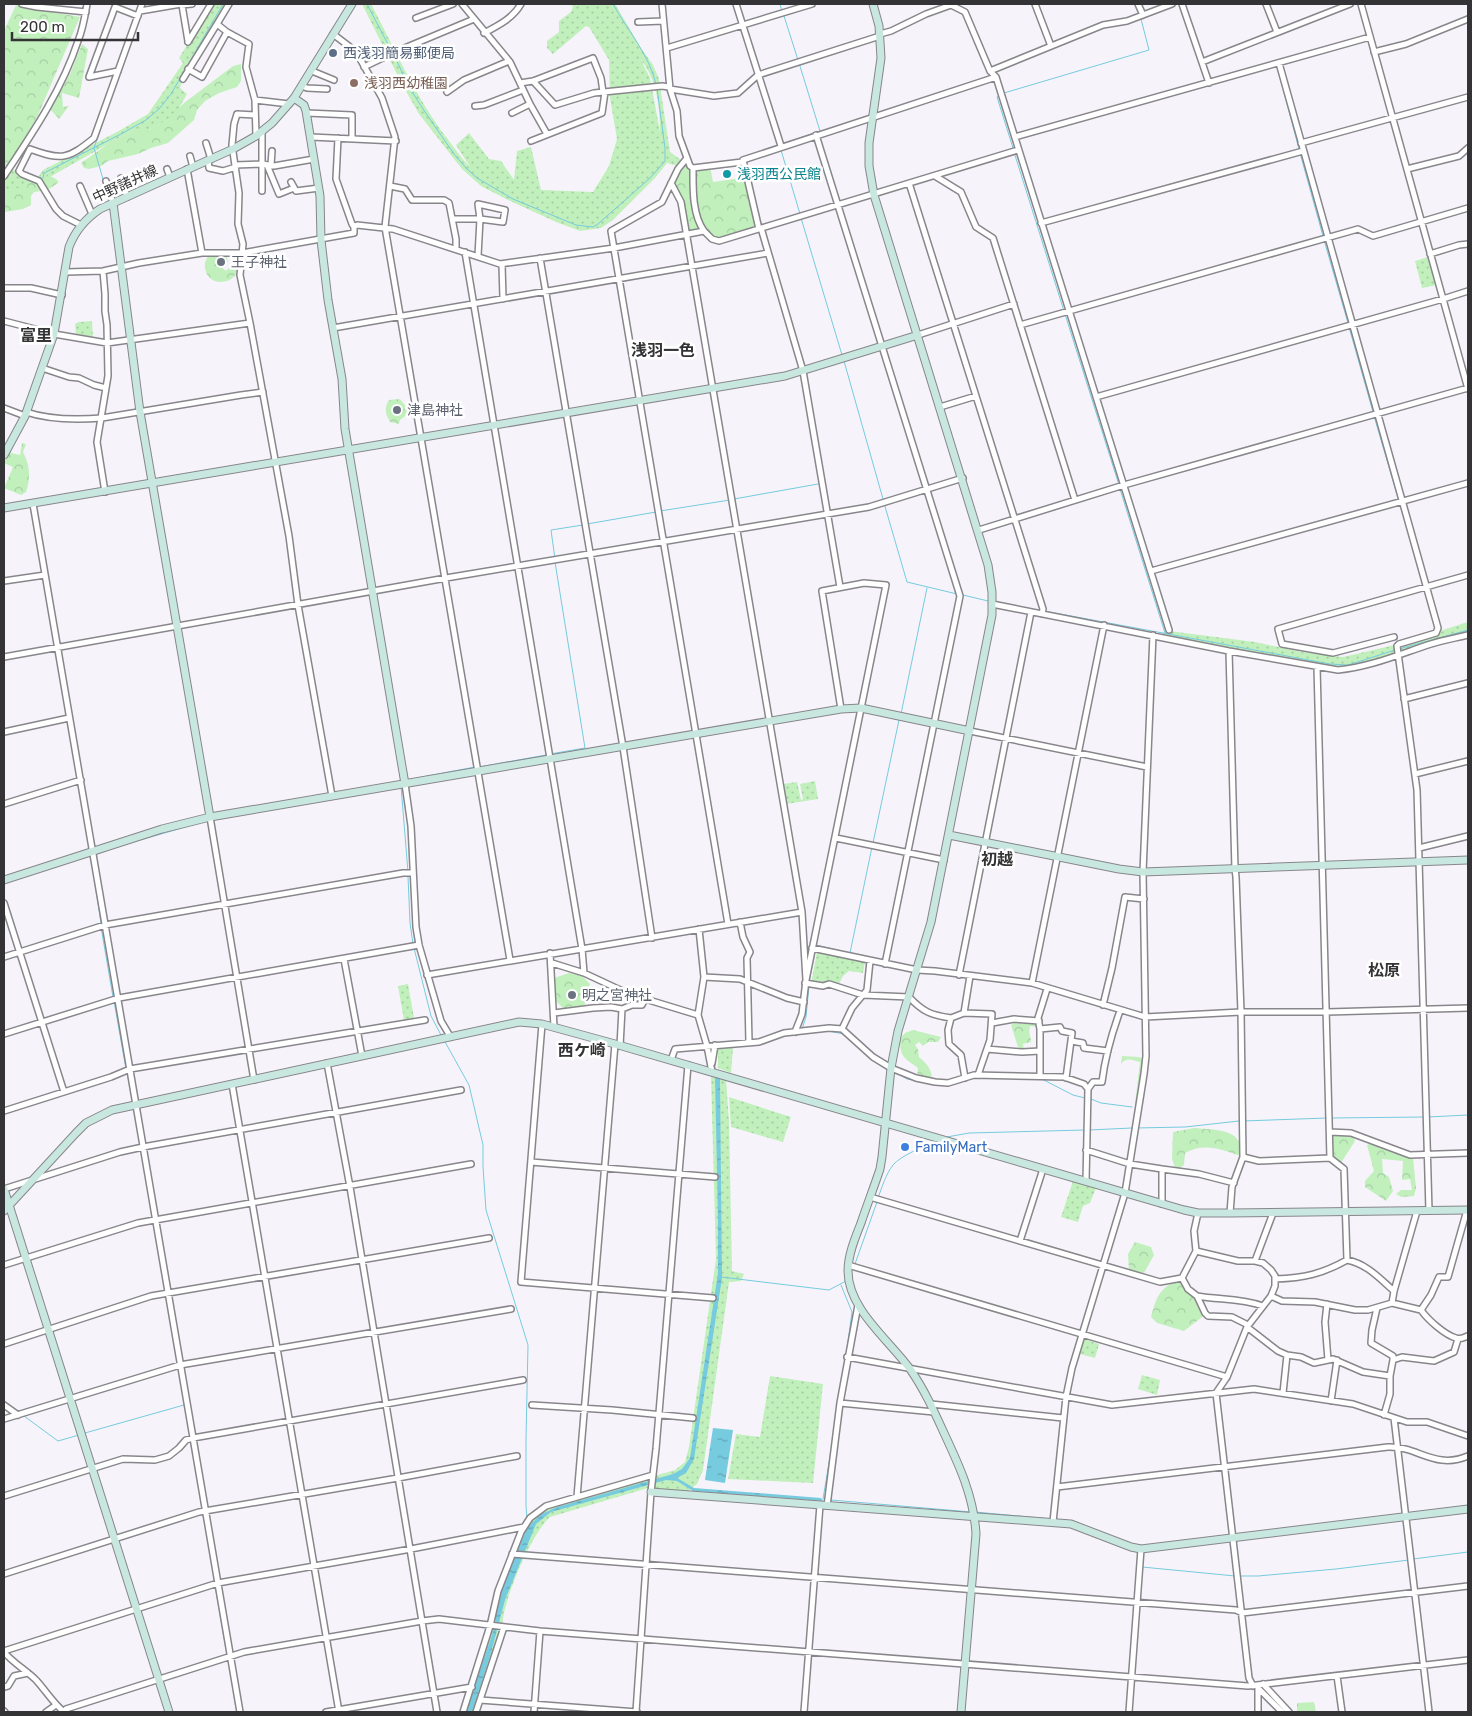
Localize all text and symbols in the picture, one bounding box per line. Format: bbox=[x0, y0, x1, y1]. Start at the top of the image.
scale bar bbox=[12, 10, 139, 42]
text: 200 m bbox=[20, 18, 65, 36]
place label: 西浅羽簡易郵便局 bbox=[343, 45, 455, 62]
marker: 西浅羽簡易郵便局 bbox=[327, 47, 339, 59]
place label: 浅羽西幼稚園 bbox=[364, 75, 448, 92]
marker: 浅羽西幼稚園 bbox=[348, 77, 360, 89]
street label: 中野諸井線 bbox=[90, 162, 160, 206]
place label: 浅羽西公民館 bbox=[737, 166, 821, 183]
marker: 浅羽西公民館 bbox=[721, 168, 733, 180]
place label: 王子神社 bbox=[231, 254, 287, 271]
marker: 王子神社 bbox=[215, 256, 227, 268]
district label: 富里 bbox=[20, 326, 52, 345]
district label: 浅羽一色 bbox=[631, 341, 695, 360]
place label: 津島神社 bbox=[407, 402, 463, 419]
marker: 津島神社 bbox=[391, 404, 403, 416]
district label: 初越 bbox=[981, 850, 1013, 869]
district label: 松原 bbox=[1368, 961, 1400, 980]
place label: 明之宮神社 bbox=[582, 987, 652, 1004]
marker: 明之宮神社 bbox=[566, 989, 578, 1001]
district label: 西ケ崎 bbox=[558, 1041, 606, 1060]
place label: FamilyMart bbox=[915, 1139, 988, 1156]
marker: FamilyMart bbox=[899, 1141, 911, 1153]

